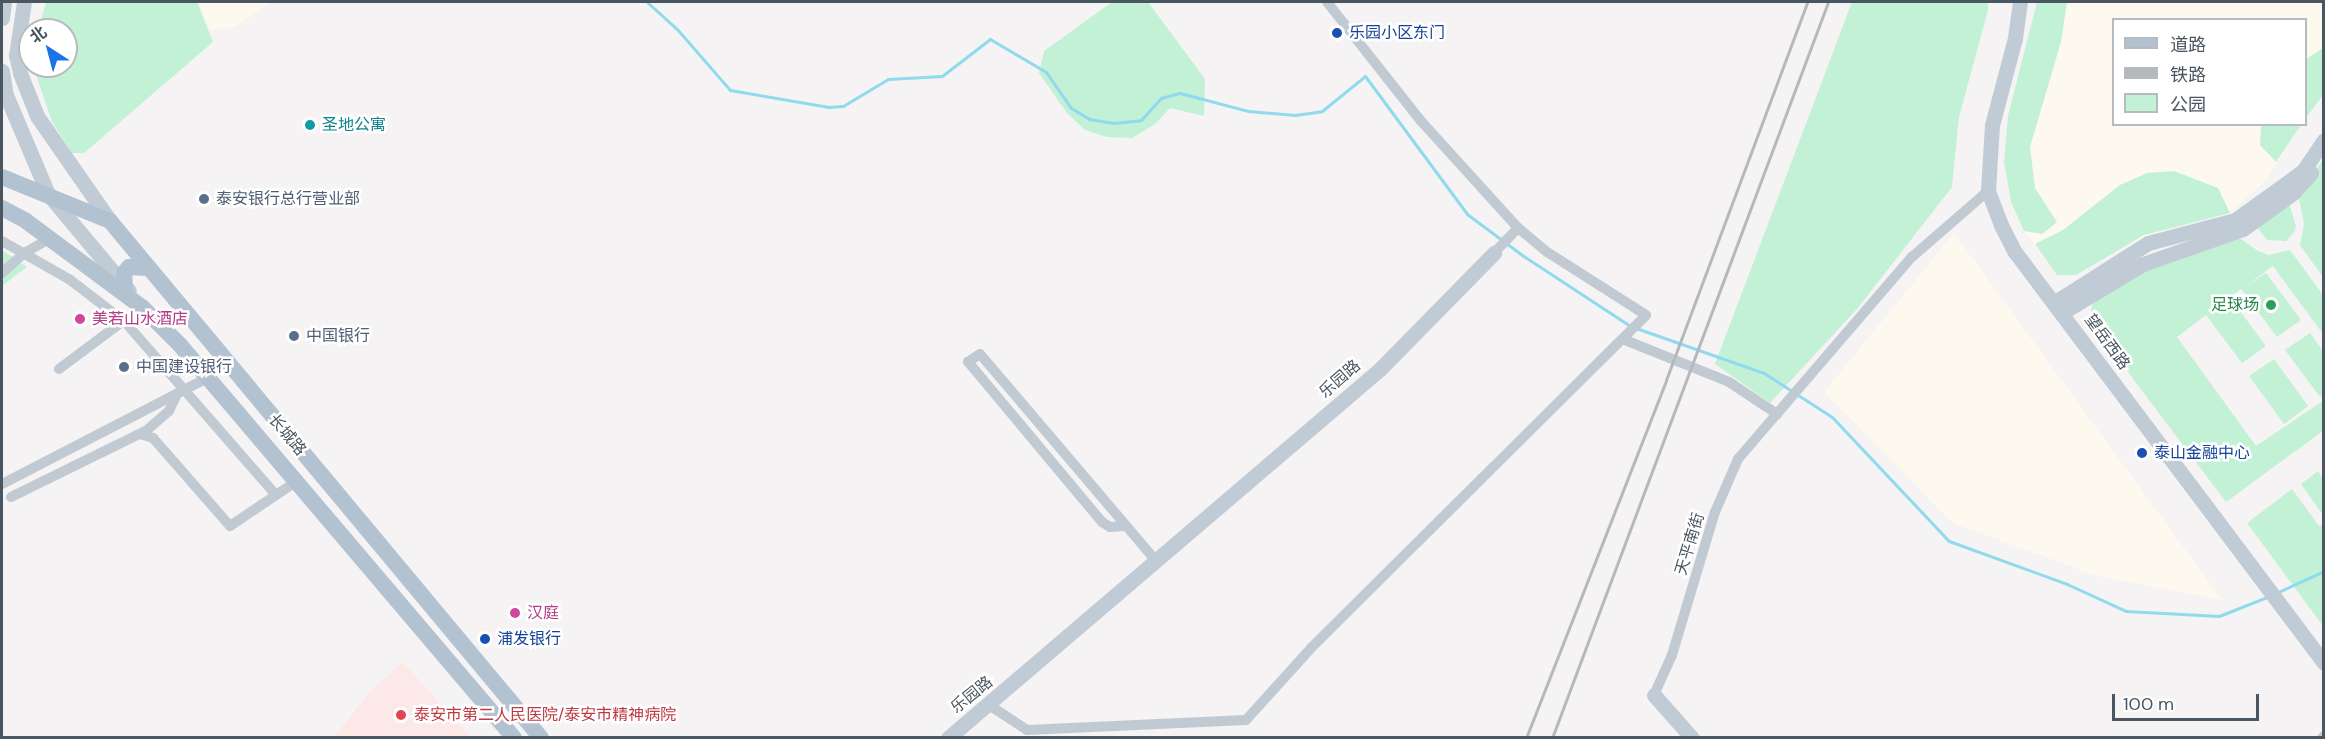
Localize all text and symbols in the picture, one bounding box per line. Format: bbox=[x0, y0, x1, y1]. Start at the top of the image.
north arrow bbox=[18, 18, 78, 78]
legend bbox=[2112, 18, 2307, 126]
text: 北 bbox=[26, 21, 51, 48]
place label: 乐园小区东门 bbox=[1349, 23, 1445, 43]
marker: 乐园小区东门 bbox=[1330, 26, 1344, 40]
text: 道路 bbox=[2170, 33, 2206, 57]
text: 铁路 bbox=[2170, 63, 2206, 87]
text: 公园 bbox=[2170, 93, 2206, 117]
place label: 圣地公寓 bbox=[322, 115, 386, 135]
marker: 圣地公寓 bbox=[303, 118, 317, 132]
place label: 泰安银行总行营业部 bbox=[216, 189, 360, 209]
marker: 泰安银行总行营业部 bbox=[197, 192, 211, 206]
place label: 足球场 bbox=[2211, 295, 2259, 315]
marker: 足球场 bbox=[2264, 298, 2278, 312]
place label: 美若山水酒店 bbox=[92, 309, 188, 329]
street label: 望岳西路 bbox=[2080, 310, 2134, 374]
marker: 美若山水酒店 bbox=[73, 312, 87, 326]
place label: 中国银行 bbox=[306, 326, 370, 346]
marker: 中国银行 bbox=[287, 329, 301, 343]
street label: 乐园路 bbox=[1316, 356, 1364, 402]
place label: 中国建设银行 bbox=[136, 357, 232, 377]
marker: 中国建设银行 bbox=[117, 360, 131, 374]
street label: 长城路 bbox=[264, 410, 310, 460]
place label: 泰山金融中心 bbox=[2154, 443, 2250, 463]
marker: 泰山金融中心 bbox=[2135, 446, 2149, 460]
street label: 天平南街 bbox=[1671, 511, 1709, 577]
place label: 汉庭 bbox=[527, 603, 559, 623]
marker: 汉庭 bbox=[508, 606, 522, 620]
place label: 浦发银行 bbox=[497, 629, 561, 649]
marker: 浦发银行 bbox=[478, 632, 492, 646]
street label: 乐园路 bbox=[947, 672, 997, 718]
scale bar bbox=[2115, 682, 2262, 720]
text: 100 m bbox=[2123, 692, 2174, 716]
place label: 泰安市第二人民医院/泰安市精神病院 bbox=[414, 705, 676, 725]
marker: 泰安市第二人民医院/泰安市精神病院 bbox=[392, 706, 410, 724]

